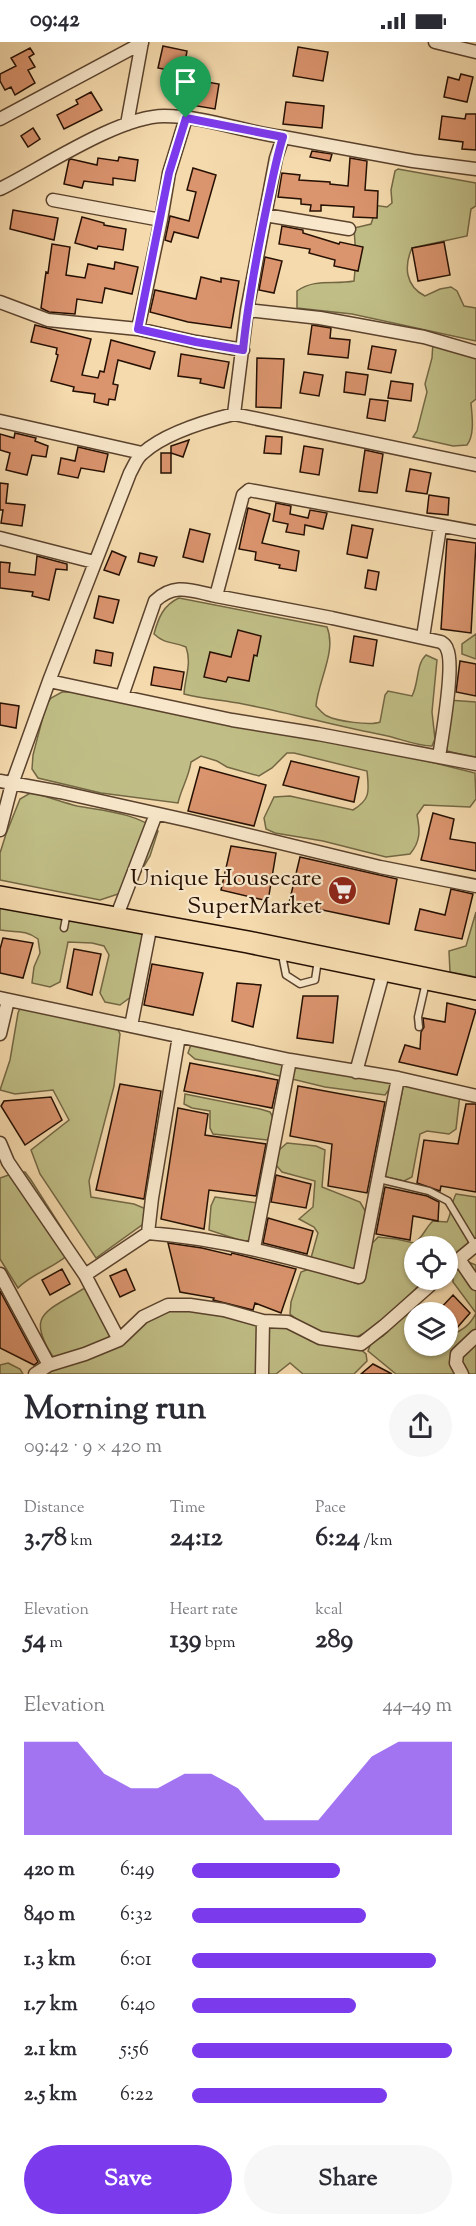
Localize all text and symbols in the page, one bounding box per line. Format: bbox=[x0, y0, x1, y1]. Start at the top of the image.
text: 09:42 bbox=[30, 5, 79, 37]
pin bbox=[160, 56, 211, 118]
icon: arrive bbox=[169, 65, 202, 98]
place label: Unique Housecare SuperMarket bbox=[130, 862, 322, 924]
supermarket icon: Unique Housecare SuperMarket bbox=[327, 875, 359, 907]
map controls bbox=[404, 1236, 458, 1356]
button: locate bbox=[404, 1236, 458, 1290]
button: layers bbox=[404, 1302, 458, 1356]
text: Morning run bbox=[24, 1386, 206, 1434]
button: share bbox=[389, 1394, 452, 1457]
text: 09:42 · 9 × 420 m bbox=[24, 1433, 162, 1462]
text: Distance bbox=[24, 1497, 84, 1520]
text: Time bbox=[170, 1497, 205, 1520]
text: Pace bbox=[315, 1497, 346, 1520]
text: 3.78 bbox=[24, 1520, 67, 1557]
text: 24:12 bbox=[170, 1520, 223, 1557]
text: 6:24 bbox=[315, 1520, 360, 1557]
text: km bbox=[67, 1530, 92, 1553]
text: /km bbox=[360, 1530, 392, 1553]
text: Elevation bbox=[24, 1599, 89, 1622]
text: Heart rate bbox=[170, 1599, 238, 1622]
text: kcal bbox=[315, 1599, 343, 1622]
text: 54 bbox=[24, 1622, 46, 1659]
text: 139 bbox=[170, 1622, 201, 1659]
text: 289 bbox=[315, 1622, 353, 1659]
text: m bbox=[46, 1632, 63, 1655]
text: bpm bbox=[201, 1632, 236, 1655]
text: Elevation bbox=[24, 1692, 105, 1721]
text: 44–49 m bbox=[383, 1692, 452, 1721]
text: 420 m bbox=[24, 1856, 75, 1885]
text: 6:49 bbox=[120, 1856, 155, 1885]
text: 840 m bbox=[24, 1901, 75, 1930]
text: 6:32 bbox=[120, 1901, 152, 1930]
text: 1.3 km bbox=[24, 1946, 76, 1975]
text: 6:01 bbox=[120, 1946, 152, 1975]
text: 1.7 km bbox=[24, 1991, 78, 2020]
text: 6:40 bbox=[120, 1991, 155, 2020]
text: 2.1 km bbox=[24, 2036, 77, 2065]
text: 5:56 bbox=[120, 2036, 149, 2065]
text: 2.5 km bbox=[24, 2081, 77, 2110]
text: 6:22 bbox=[120, 2081, 154, 2110]
button: Save bbox=[24, 2145, 232, 2214]
button: Share bbox=[244, 2145, 452, 2214]

